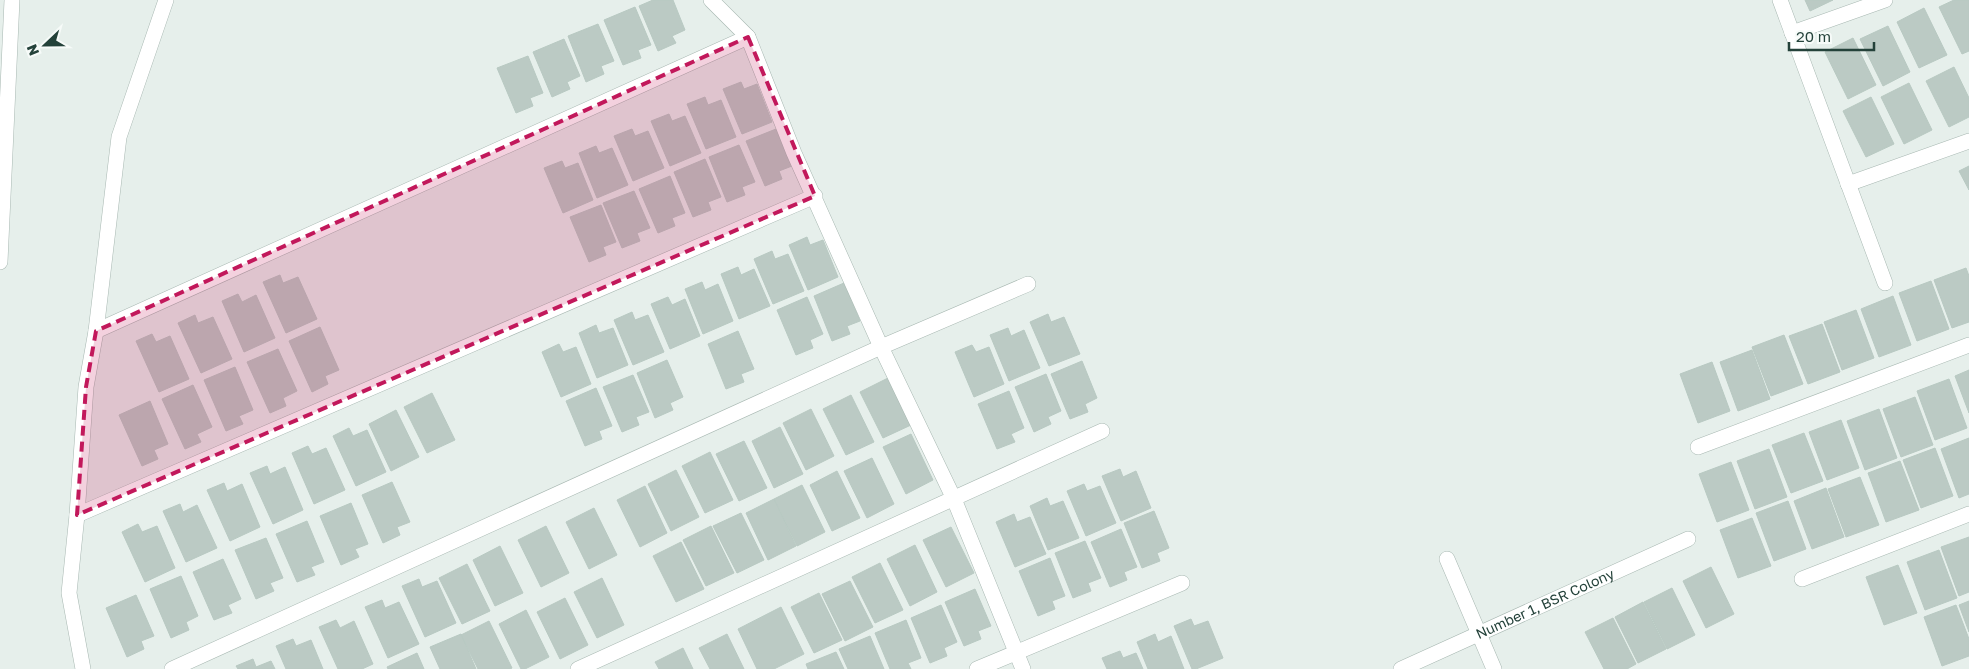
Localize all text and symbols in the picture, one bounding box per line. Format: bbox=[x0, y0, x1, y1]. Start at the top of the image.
north arrow bbox=[20, 20, 70, 70]
scale bar bbox=[1789, 20, 1874, 52]
text: 20 m bbox=[1796, 27, 1831, 45]
text: N bbox=[23, 42, 42, 58]
street label: Number 1, BSR Colony bbox=[1473, 565, 1617, 642]

